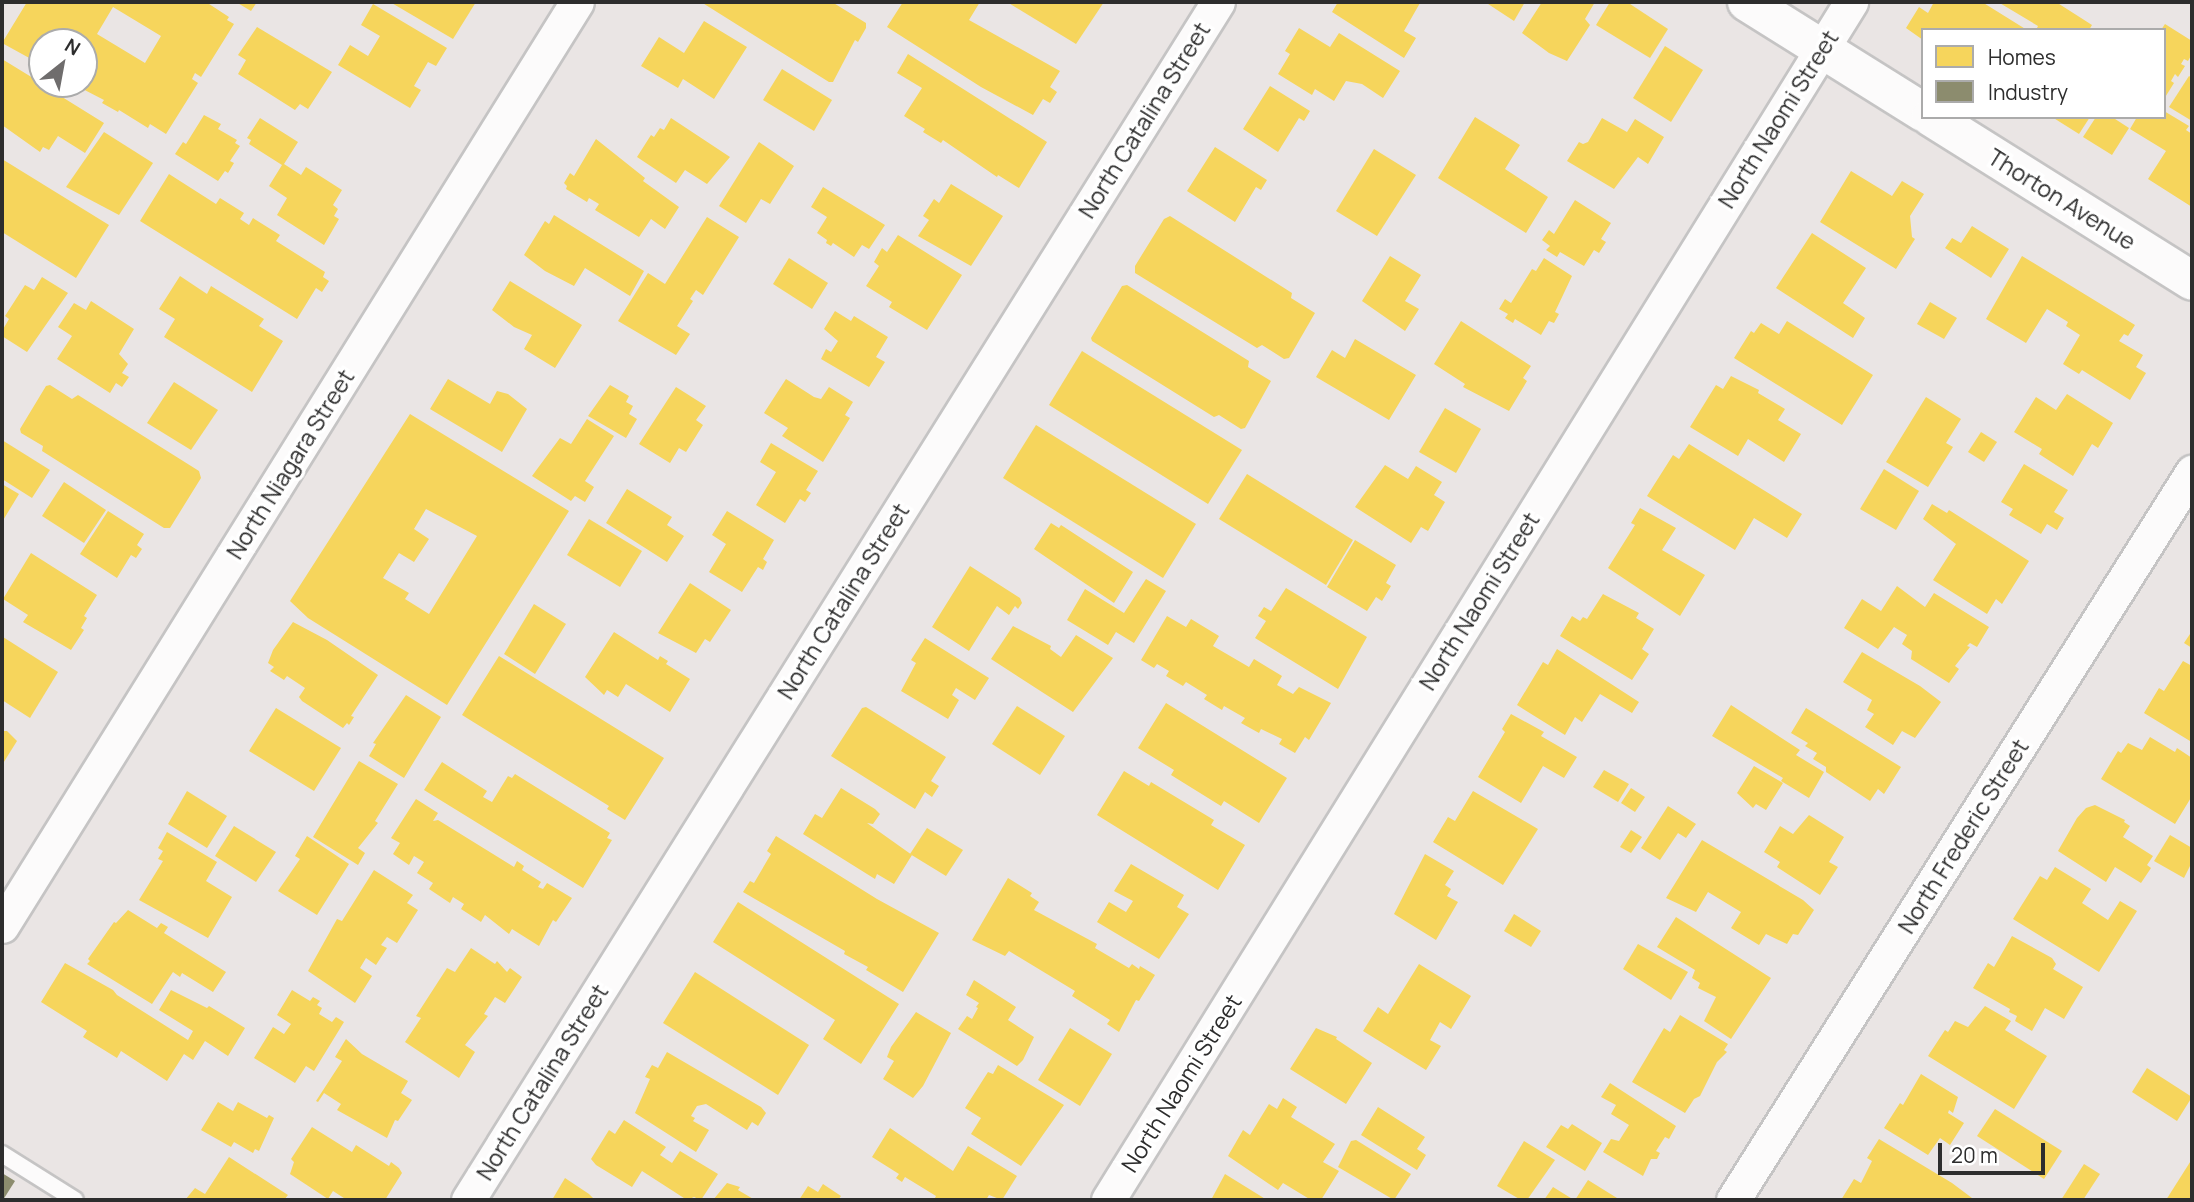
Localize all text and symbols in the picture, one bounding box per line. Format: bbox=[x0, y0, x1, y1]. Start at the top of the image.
street label: North Catalina Street bbox=[1073, 17, 1215, 223]
street label: North Naomi Street bbox=[1712, 25, 1844, 213]
north arrow bbox=[28, 28, 98, 98]
legend bbox=[1921, 28, 2166, 119]
text: N bbox=[60, 32, 85, 61]
text: Homes bbox=[1988, 43, 2056, 71]
text: Industry bbox=[1988, 78, 2068, 106]
street label: Thorton Avenue bbox=[1983, 143, 2141, 255]
street label: North Niagara Street bbox=[220, 364, 360, 564]
street label: North Catalina Street bbox=[772, 498, 914, 704]
street label: North Naomi Street bbox=[1413, 507, 1545, 695]
street label: North Frederic Street bbox=[1892, 734, 2034, 938]
street label: North Catalina Street bbox=[471, 979, 613, 1185]
street label: North Naomi Street bbox=[1115, 989, 1247, 1177]
scale bar bbox=[1942, 1128, 2049, 1172]
text: 20 m bbox=[1951, 1141, 1998, 1169]

